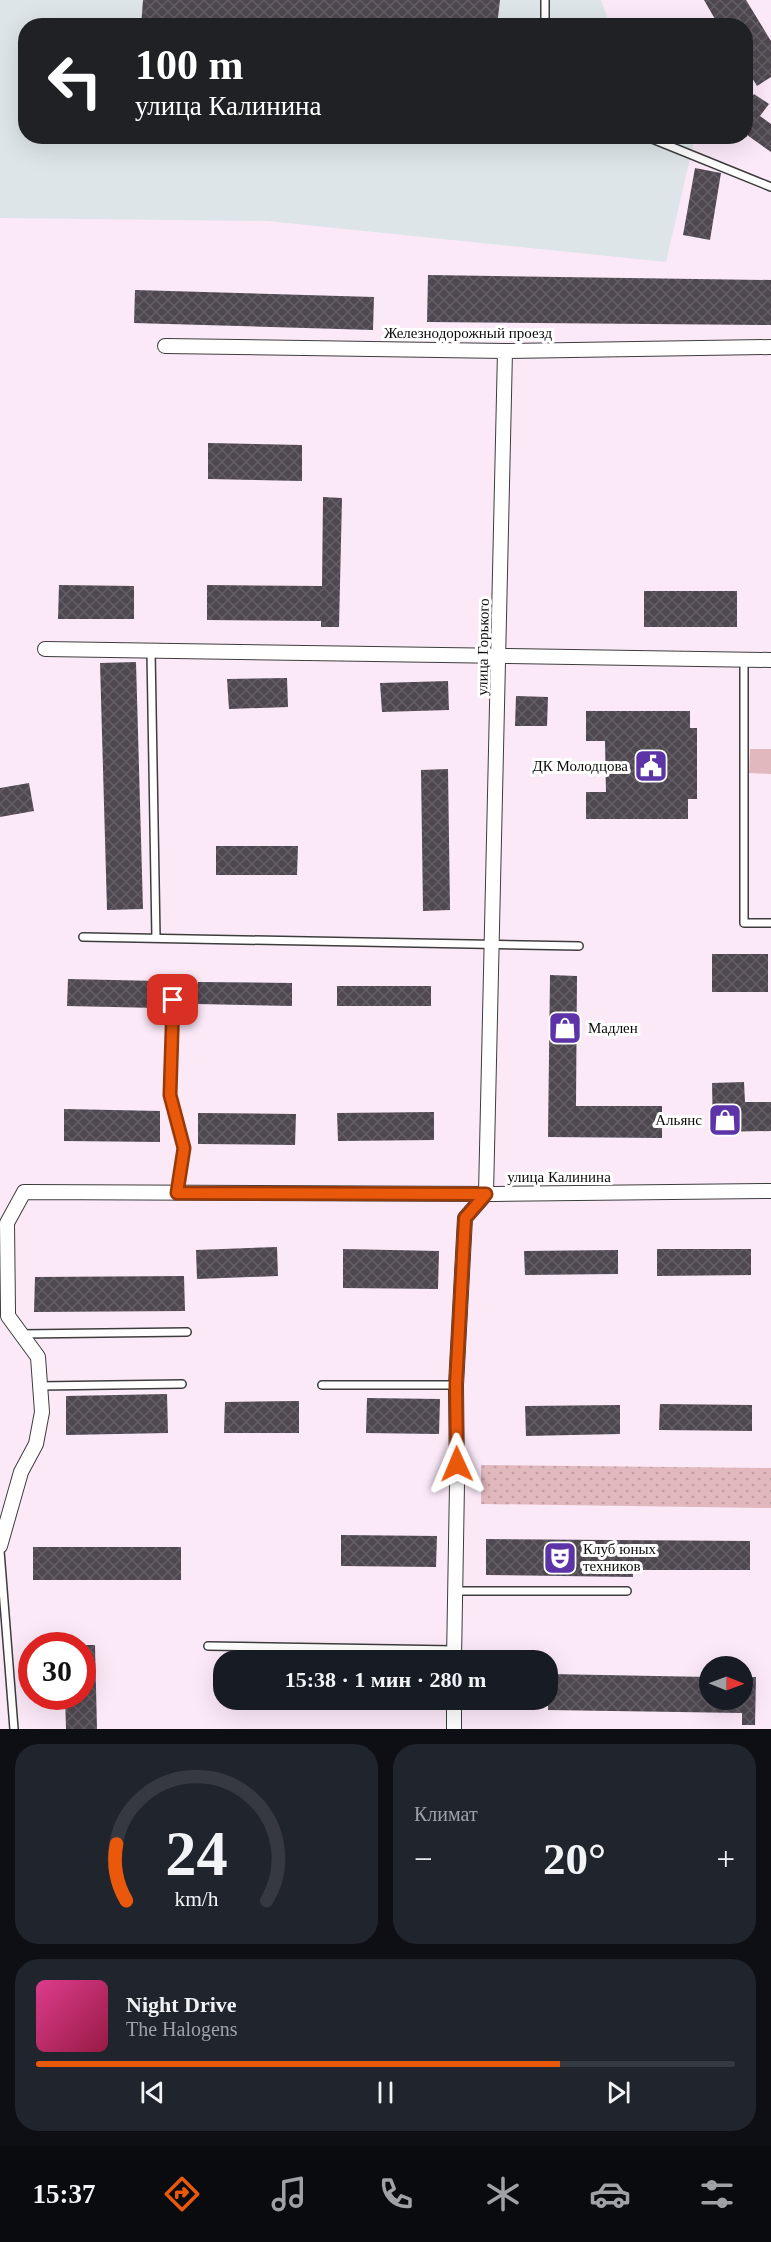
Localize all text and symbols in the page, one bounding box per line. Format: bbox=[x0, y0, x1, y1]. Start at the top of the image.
icon: left bbox=[36, 42, 114, 120]
text: 100 m bbox=[135, 42, 244, 88]
text: улица Калинина bbox=[135, 91, 322, 121]
street label: Железнодорожный проезд bbox=[384, 325, 552, 341]
street label: улица Горького bbox=[474, 598, 492, 696]
public building icon: ДК Молодцова bbox=[633, 748, 669, 784]
place label: ДК Молодцова bbox=[532, 758, 628, 774]
pin bbox=[147, 974, 198, 1025]
icon: arrive bbox=[156, 983, 189, 1016]
shop icon: Мадлен bbox=[547, 1010, 583, 1046]
place label: Мадлен bbox=[588, 1020, 638, 1036]
shop icon: Альянс bbox=[707, 1102, 743, 1138]
place label: Альянс bbox=[655, 1112, 702, 1128]
street label: улица Калинина bbox=[507, 1169, 611, 1185]
position arrow bbox=[425, 1432, 489, 1496]
theatre icon: Клуб юных техников bbox=[542, 1540, 578, 1576]
place label: Клуб юных техников bbox=[583, 1541, 656, 1574]
speed limit sign: 30 bbox=[18, 1632, 96, 1710]
north arrow bbox=[699, 1656, 753, 1710]
map controls bbox=[699, 1656, 753, 1710]
text: 15:38 · 1 мин · 280 m bbox=[285, 1667, 486, 1692]
text: Климат bbox=[414, 1803, 478, 1825]
text: 24 bbox=[165, 1819, 228, 1888]
text: 20° bbox=[543, 1834, 606, 1884]
text: − bbox=[414, 1841, 433, 1877]
text: + bbox=[716, 1841, 735, 1877]
text: km/h bbox=[174, 1887, 219, 1911]
text: Night Drive bbox=[126, 1992, 237, 2017]
text: The Halogens bbox=[126, 2018, 238, 2040]
icon: previous bbox=[136, 2076, 169, 2109]
icon: pause bbox=[369, 2076, 402, 2109]
icon: next bbox=[602, 2076, 635, 2109]
icon: directions bbox=[161, 2173, 203, 2215]
icon: music bbox=[268, 2173, 310, 2215]
icon: phone bbox=[375, 2173, 417, 2215]
icon: climate bbox=[482, 2173, 524, 2215]
icon: car bbox=[589, 2173, 631, 2215]
icon: filters bbox=[696, 2173, 738, 2215]
text: 15:37 bbox=[33, 2179, 96, 2209]

